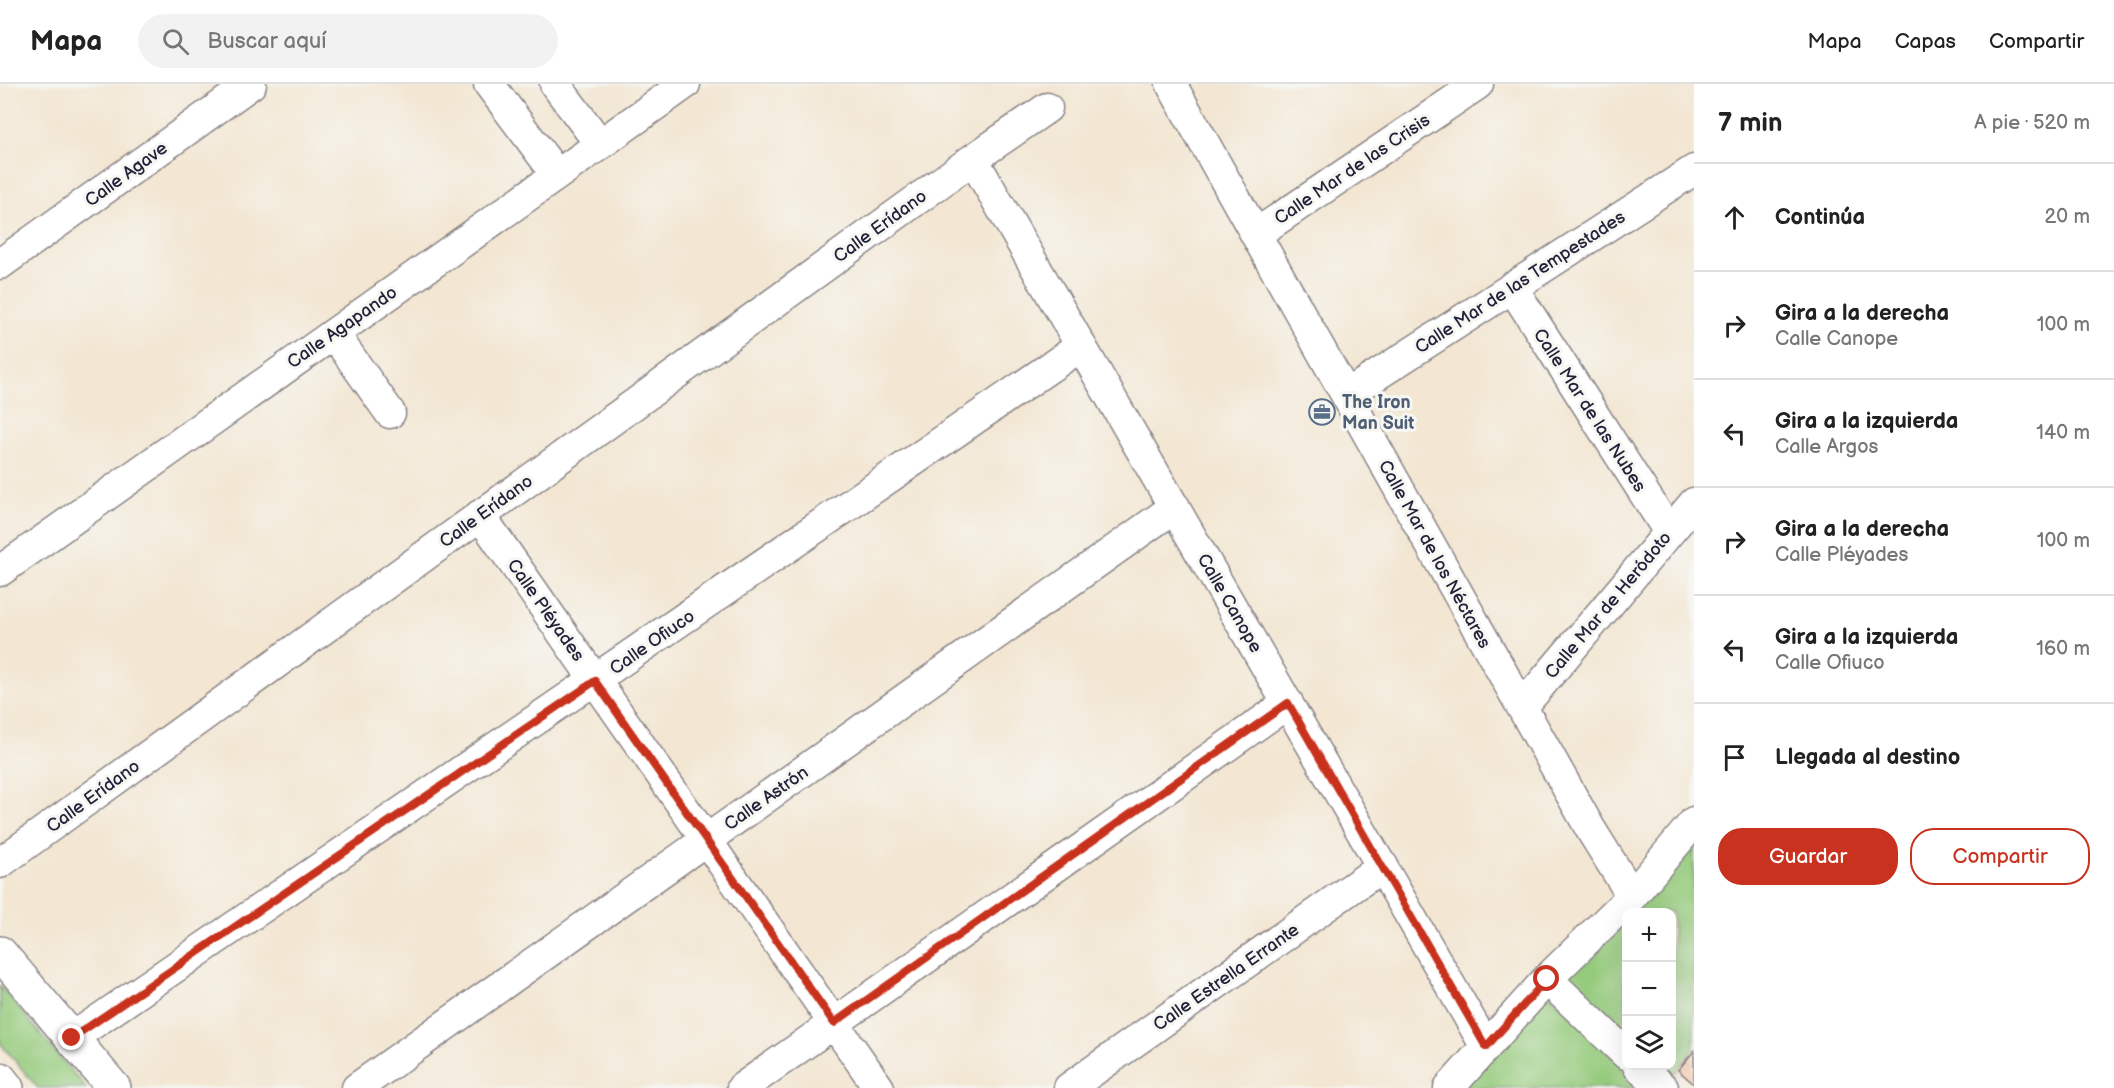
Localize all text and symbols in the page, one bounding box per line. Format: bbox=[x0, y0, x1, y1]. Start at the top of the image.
search box bbox=[138, 14, 558, 68]
text: Mapa bbox=[30, 25, 102, 58]
icon: search bbox=[159, 25, 192, 58]
text: Buscar aquí bbox=[207, 28, 326, 55]
text: Mapa bbox=[1808, 29, 1862, 54]
text: Capas bbox=[1895, 29, 1956, 54]
text: Compartir bbox=[1989, 29, 2084, 54]
text: 7 min bbox=[1718, 108, 1782, 139]
street label: Calle Mar de las Crisis bbox=[1271, 110, 1434, 229]
text: A pie · 520 m bbox=[1974, 111, 2090, 135]
street label: Calle Agave bbox=[81, 137, 172, 211]
street label: Calle Erídano bbox=[830, 186, 931, 267]
icon: ahead bbox=[1718, 201, 1751, 234]
text: Continúa bbox=[1775, 204, 1865, 231]
text: 20 m bbox=[2045, 205, 2090, 229]
street label: Calle Mar de las Tempestades bbox=[1411, 207, 1629, 358]
street label: Calle Agapando bbox=[283, 282, 401, 373]
text: Gira a la derecha bbox=[1775, 300, 1949, 327]
icon: right bbox=[1718, 309, 1751, 342]
text: 100 m bbox=[2037, 313, 2090, 337]
street label: Calle Mar de las Nubes bbox=[1529, 325, 1650, 496]
text: Calle Canope bbox=[1775, 327, 1898, 351]
place label: The Iron Man Suit bbox=[1342, 392, 1414, 434]
office icon: The Iron Man Suit bbox=[1307, 397, 1337, 427]
text: Gira a la izquierda bbox=[1775, 408, 1959, 435]
icon: left bbox=[1718, 417, 1751, 450]
text: 140 m bbox=[2036, 421, 2090, 445]
text: Calle Argos bbox=[1775, 435, 1878, 459]
street label: Calle Mar de los Néctares bbox=[1374, 456, 1495, 652]
street label: Calle Erídano bbox=[436, 471, 537, 552]
text: Gira a la derecha bbox=[1775, 516, 1949, 543]
icon: right bbox=[1718, 525, 1751, 558]
street label: Calle Mar de Heródoto bbox=[1541, 528, 1676, 683]
text: 100 m bbox=[2037, 529, 2090, 553]
text: Calle Pléyades bbox=[1775, 543, 1908, 567]
street label: Calle Canope bbox=[1193, 550, 1267, 657]
street label: Calle Pléyades bbox=[503, 555, 589, 666]
street label: Calle Ofiuco bbox=[606, 605, 699, 679]
text: Gira a la izquierda bbox=[1775, 624, 1959, 651]
icon: left bbox=[1718, 633, 1751, 666]
text: 160 m bbox=[2036, 637, 2090, 661]
text: Calle Ofiuco bbox=[1775, 651, 1885, 675]
icon: arrive bbox=[1718, 741, 1751, 774]
text: Llegada al destino bbox=[1775, 744, 1960, 771]
street label: Calle Erídano bbox=[43, 756, 144, 837]
street label: Calle Astrón bbox=[720, 762, 812, 835]
button: Guardar bbox=[1718, 828, 1898, 885]
button: Compartir bbox=[1910, 828, 2090, 885]
map controls bbox=[1622, 908, 1676, 1070]
button: + bbox=[1622, 908, 1676, 962]
street label: Calle Estrella Errante bbox=[1149, 919, 1303, 1036]
button: − bbox=[1622, 962, 1676, 1016]
route start bbox=[1533, 965, 1559, 991]
button: layers bbox=[1622, 1016, 1676, 1070]
route end bbox=[58, 1024, 84, 1050]

